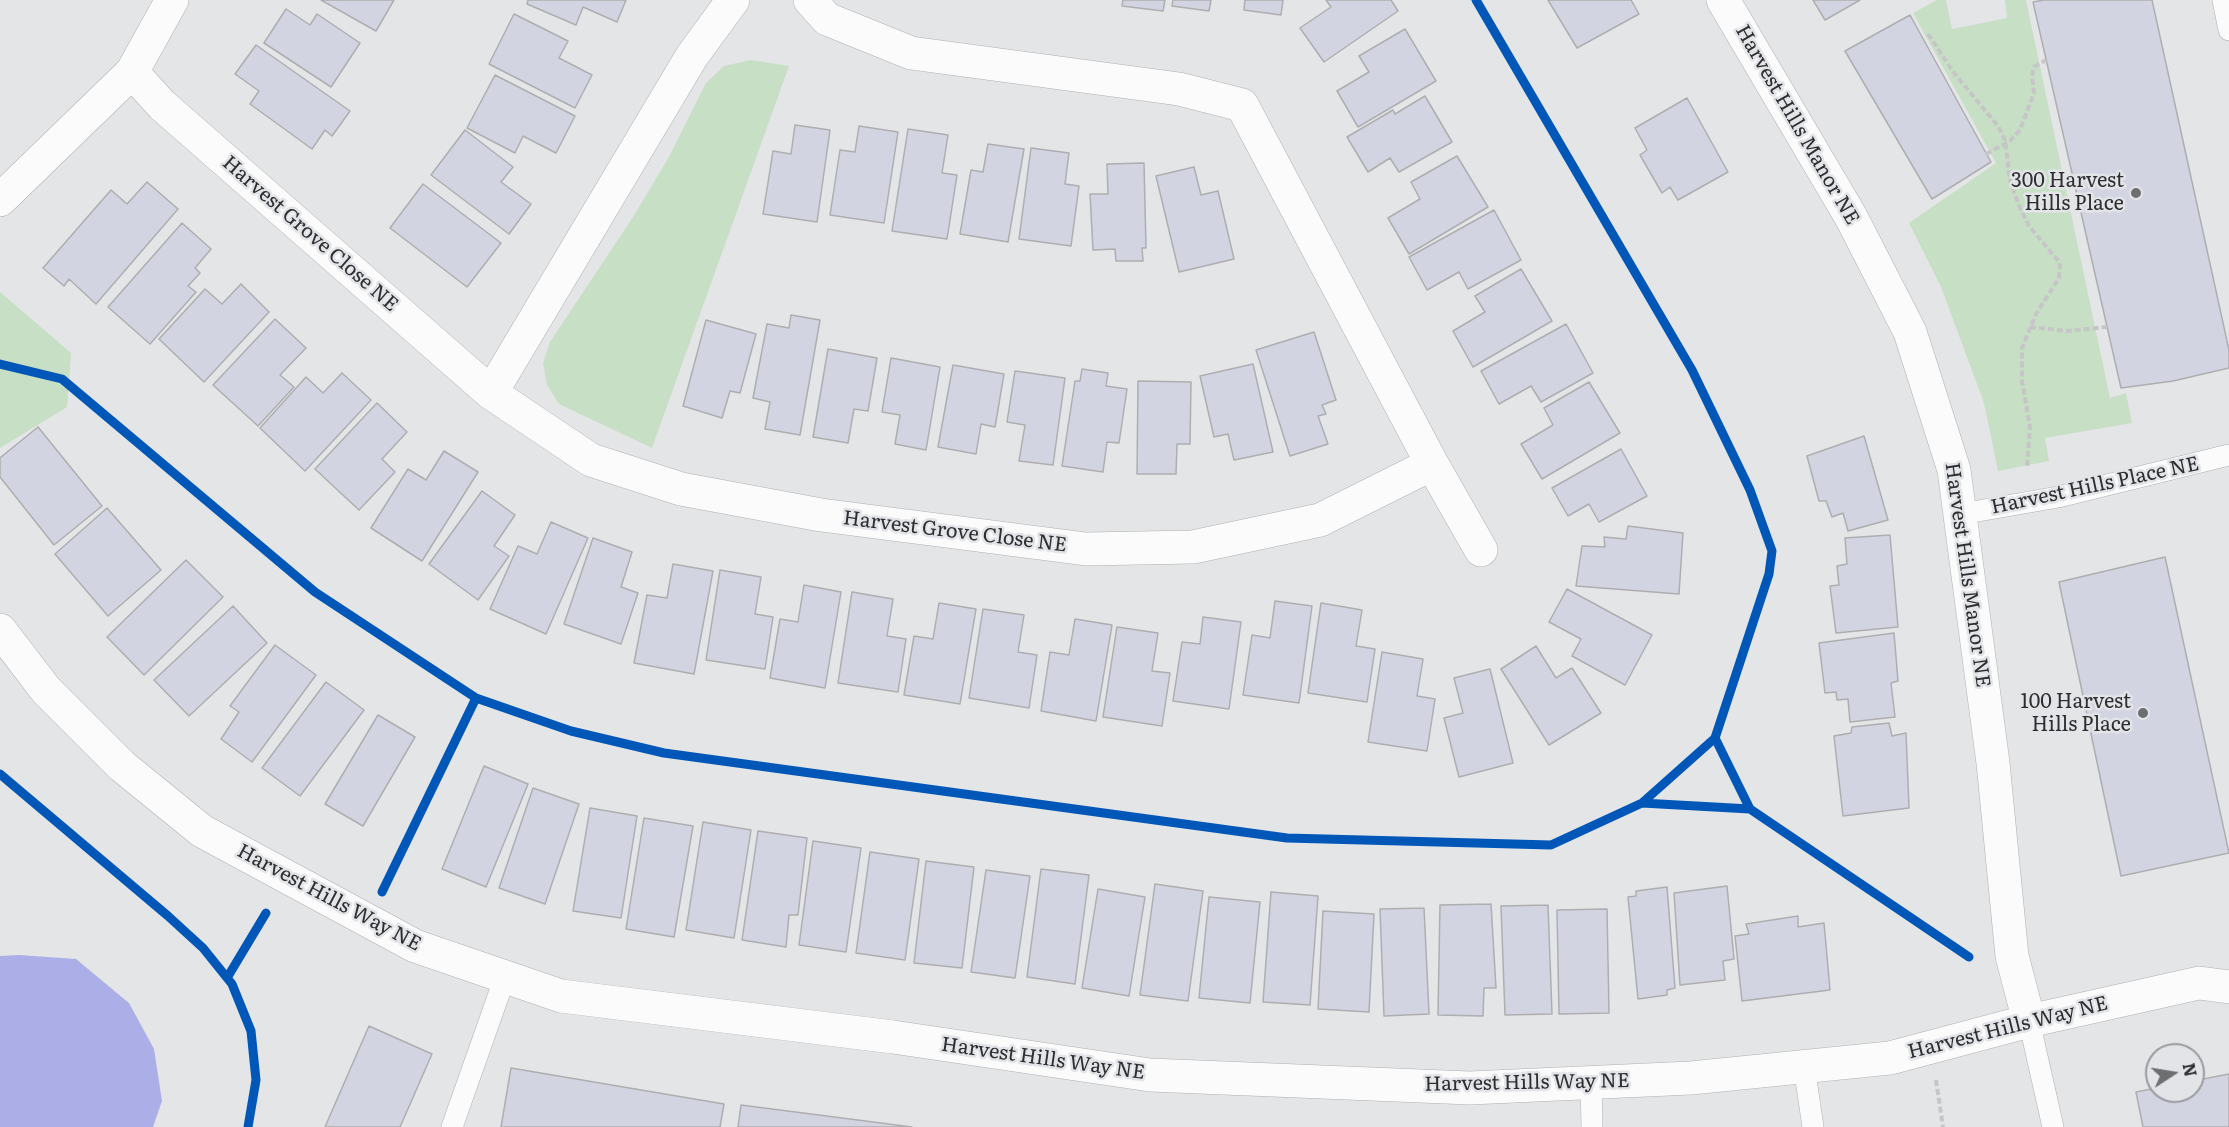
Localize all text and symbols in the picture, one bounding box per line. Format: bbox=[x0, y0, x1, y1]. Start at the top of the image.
street label: Harvest Hills Manor NE bbox=[1730, 21, 1864, 229]
street label: Harvest Grove Close NE bbox=[217, 151, 403, 317]
place label: 300 Harvest Hills Place bbox=[2011, 169, 2124, 216]
marker: 300 Harvest Hills Place bbox=[2129, 186, 2143, 200]
street label: Harvest Hills Place NE bbox=[1989, 452, 2201, 520]
street label: Harvest Hills Manor NE bbox=[1939, 461, 1995, 689]
street label: Harvest Grove Close NE bbox=[842, 506, 1068, 558]
place label: 100 Harvest Hills Place bbox=[2021, 690, 2131, 737]
marker: 100 Harvest Hills Place bbox=[2136, 706, 2150, 720]
street label: Harvest Hills Way NE bbox=[233, 839, 425, 957]
street label: Harvest Hills Way NE bbox=[1906, 992, 2110, 1064]
street label: Harvest Hills Way NE bbox=[940, 1033, 1146, 1085]
north arrow bbox=[2145, 1043, 2205, 1103]
text: N bbox=[2178, 1061, 2204, 1079]
street label: Harvest Hills Way NE bbox=[1424, 1069, 1630, 1097]

